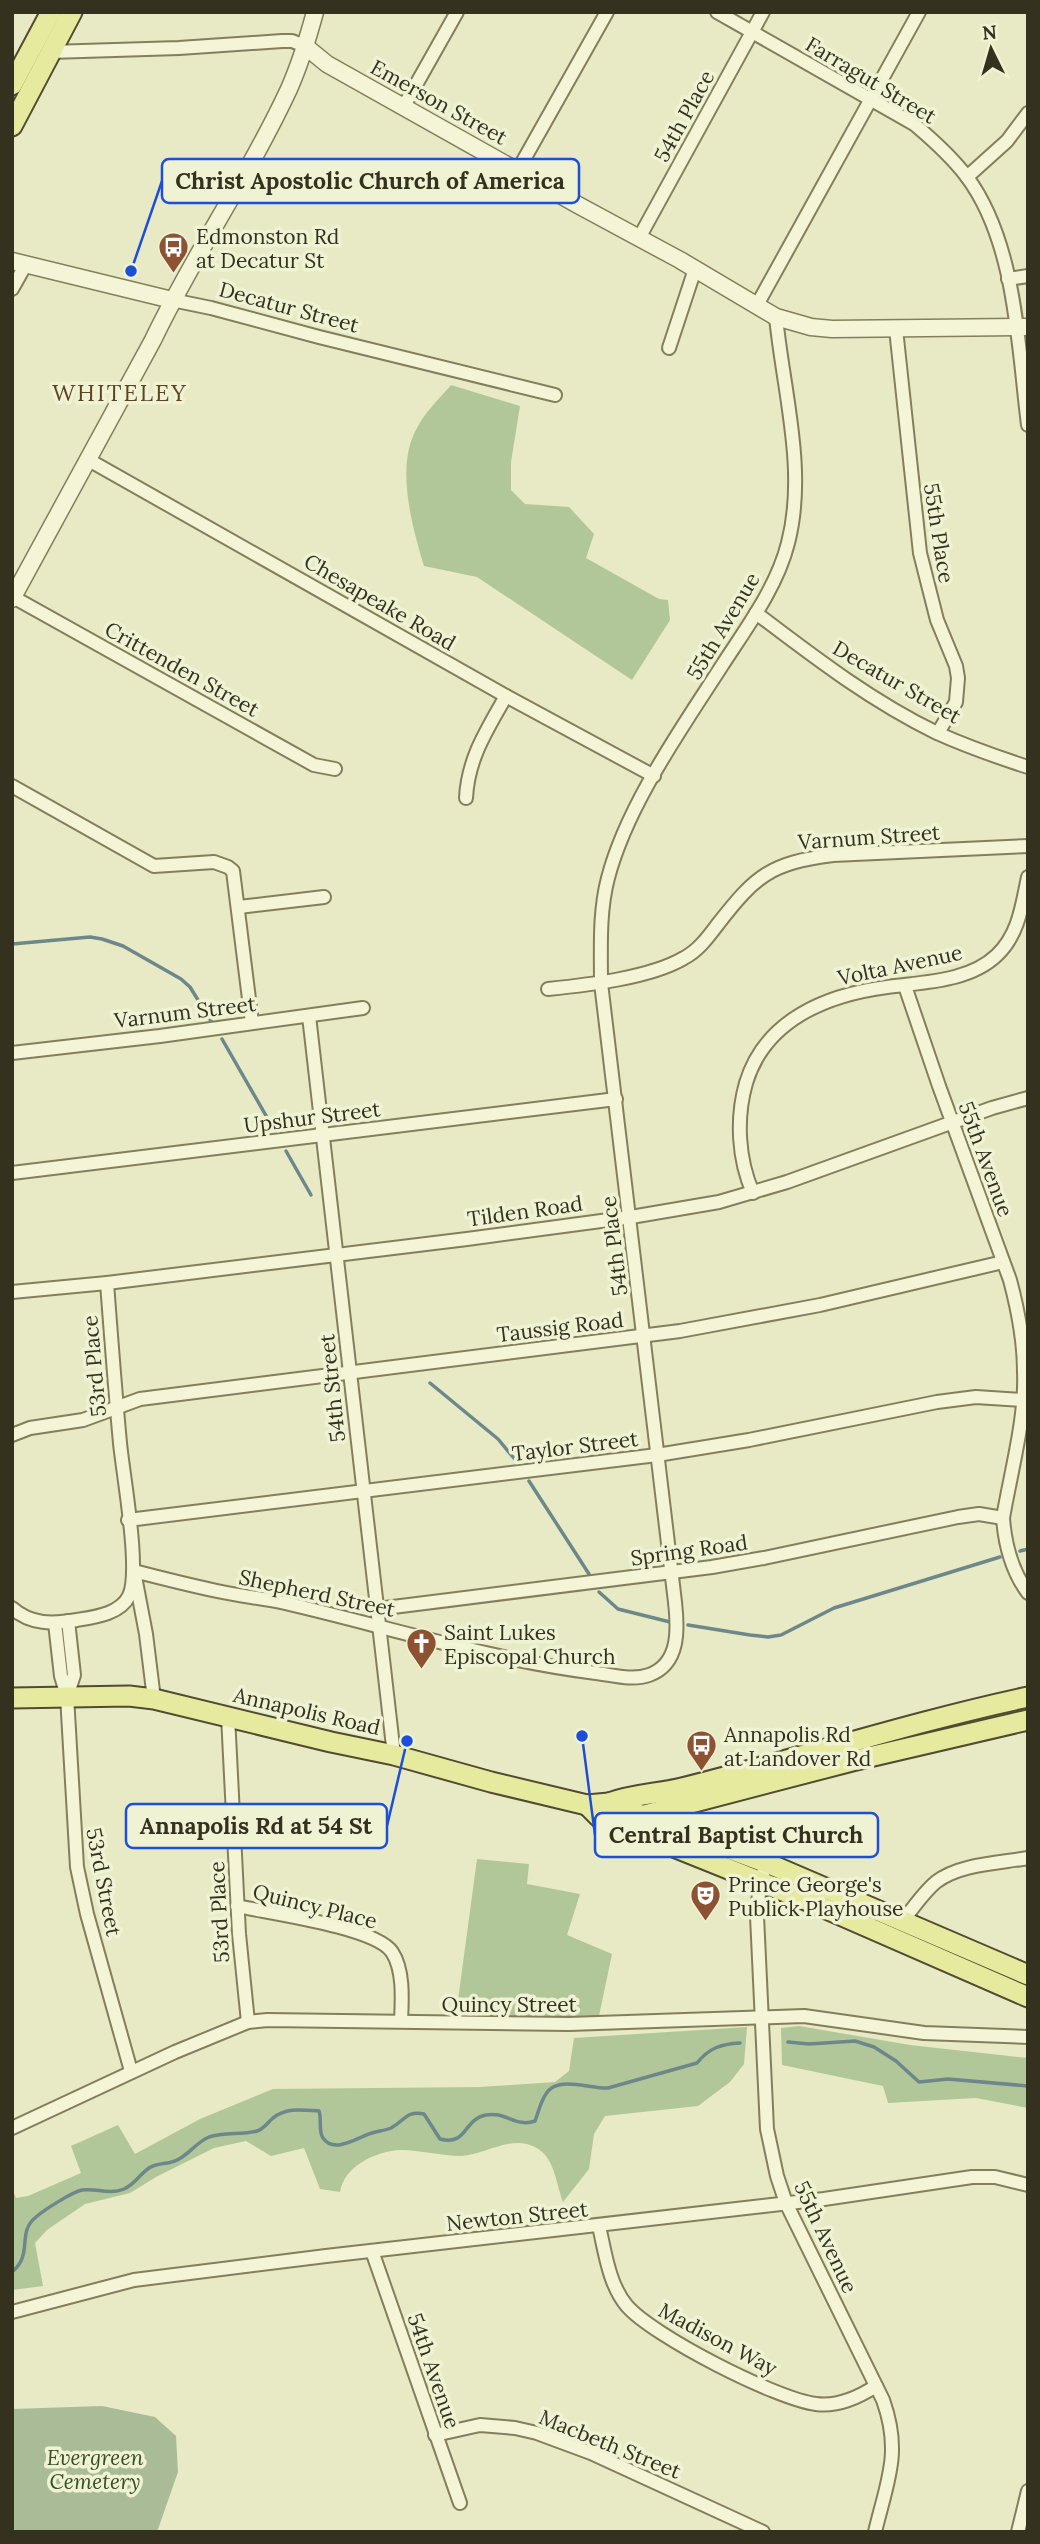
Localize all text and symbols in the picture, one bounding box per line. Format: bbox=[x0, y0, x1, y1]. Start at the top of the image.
north arrow bbox=[956, 14, 1026, 84]
text: N bbox=[981, 19, 998, 45]
street label: Farragut Street bbox=[801, 30, 942, 130]
street label: Emerson Street bbox=[366, 53, 513, 151]
street label: 54th Place bbox=[648, 65, 720, 167]
callout: Christ Apostolic Church of America bbox=[162, 159, 579, 203]
text: Christ Apostolic Church of America bbox=[175, 166, 565, 195]
place label: Edmonston Rd at Decatur St bbox=[196, 223, 339, 274]
bus stop icon: Edmonston Rd at Decatur St bbox=[156, 231, 190, 275]
street label: Decatur Street bbox=[216, 275, 363, 339]
district label: WHITELEY bbox=[52, 378, 188, 407]
street label: 55th Place bbox=[918, 481, 960, 585]
street label: Chesapeake Road bbox=[299, 548, 461, 656]
street label: 55th Avenue bbox=[680, 567, 766, 685]
street label: Crittenden Street bbox=[100, 615, 265, 723]
street label: Decatur Street bbox=[828, 634, 967, 730]
street label: Varnum Street bbox=[796, 819, 942, 855]
street label: Volta Avenue bbox=[834, 939, 965, 992]
street label: Varnum Street bbox=[112, 990, 258, 1034]
street label: Upshur Street bbox=[242, 1095, 383, 1139]
street label: 55th Avenue bbox=[953, 1098, 1019, 1220]
street label: Tilden Road bbox=[466, 1190, 584, 1232]
street label: 54th Place bbox=[594, 1194, 634, 1298]
street label: Taussig Road bbox=[495, 1306, 625, 1348]
street label: 53rd Place bbox=[76, 1314, 112, 1418]
street label: 54th Street bbox=[313, 1332, 351, 1443]
street label: Taylor Street bbox=[510, 1425, 640, 1467]
street label: Spring Road bbox=[629, 1528, 749, 1572]
street label: Shepherd Street bbox=[236, 1563, 398, 1623]
place label: Saint Lukes Episcopal Church bbox=[444, 1619, 616, 1670]
church icon: Saint Lukes Episcopal Church bbox=[404, 1627, 438, 1671]
street label: Annapolis Road bbox=[230, 1681, 383, 1741]
place label: Annapolis Rd at Landover Rd bbox=[723, 1721, 871, 1772]
bus stop icon: Annapolis Rd at Landover Rd bbox=[684, 1729, 718, 1773]
callout: Annapolis Rd at 54 St bbox=[126, 1804, 387, 1848]
text: Annapolis Rd at 54 St bbox=[140, 1811, 373, 1840]
callout: Central Baptist Church bbox=[595, 1813, 878, 1857]
text: Central Baptist Church bbox=[609, 1820, 863, 1849]
street label: 53rd Street bbox=[80, 1826, 128, 1939]
street label: 53rd Place bbox=[203, 1860, 235, 1964]
place label: Prince George's Publick Playhouse bbox=[728, 1871, 904, 1922]
street label: Quincy Place bbox=[250, 1878, 380, 1934]
theatre icon: Prince George's Publick Playhouse bbox=[688, 1879, 722, 1923]
street label: Quincy Street bbox=[441, 1991, 577, 2018]
street label: 55th Avenue bbox=[788, 2177, 864, 2297]
street label: Newton Street bbox=[445, 2195, 590, 2237]
street label: Madison Way bbox=[654, 2296, 782, 2382]
street label: 54th Avenue bbox=[402, 2310, 466, 2432]
street label: Macbeth Street bbox=[535, 2403, 686, 2485]
park label: Evergreen Cemetery bbox=[47, 2444, 143, 2495]

